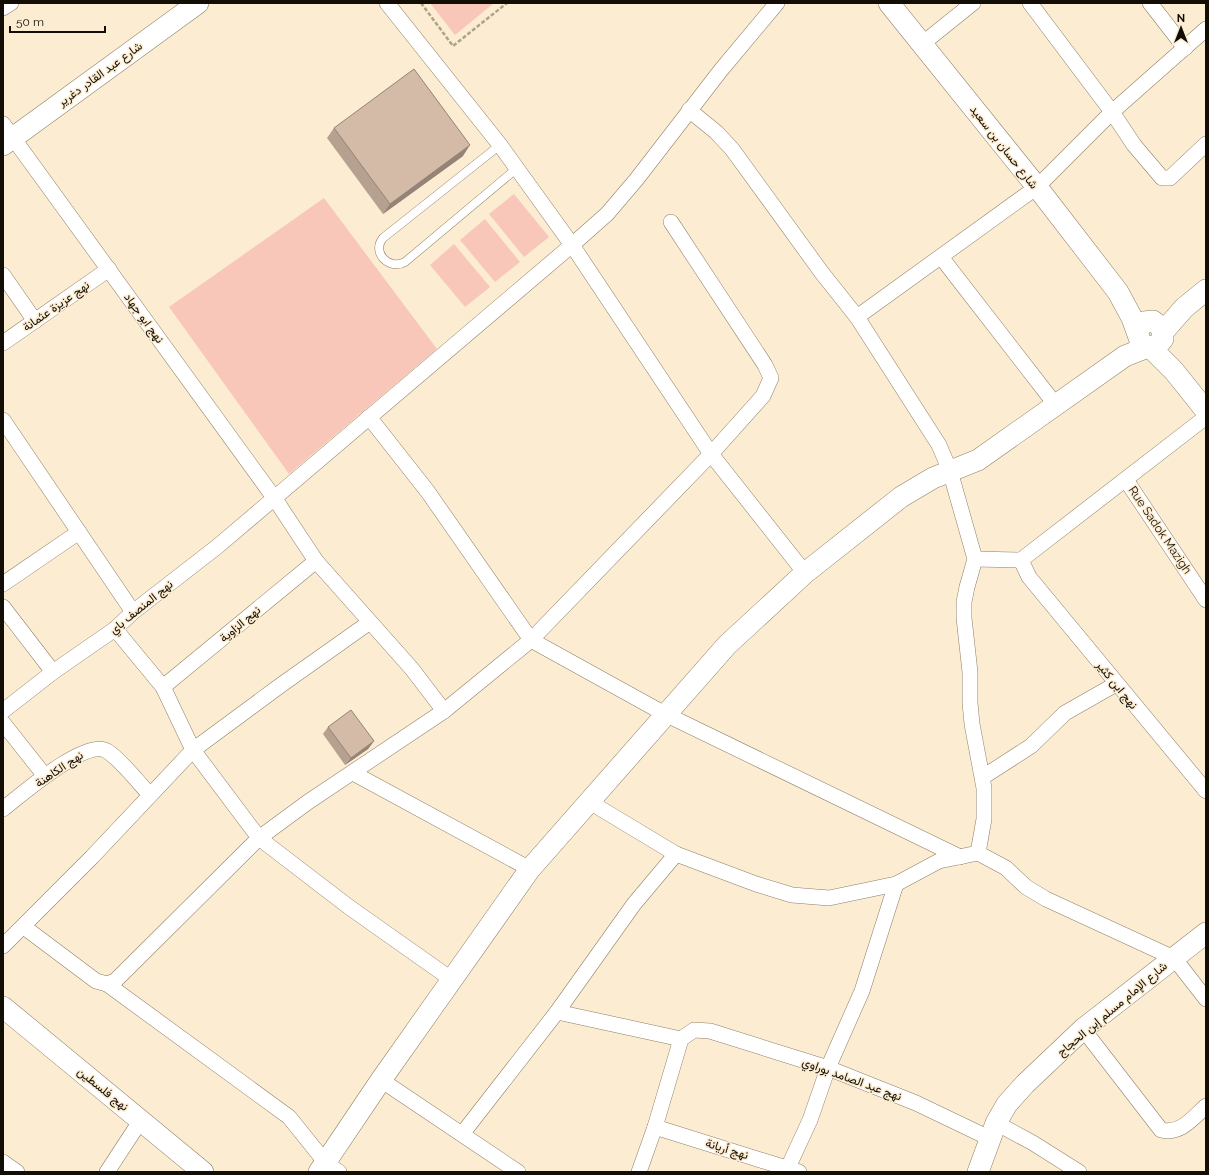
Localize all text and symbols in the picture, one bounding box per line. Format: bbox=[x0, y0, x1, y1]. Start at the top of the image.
scale bar bbox=[10, 8, 105, 34]
north arrow bbox=[1161, 8, 1201, 48]
text: N bbox=[1177, 12, 1185, 25]
text: 50 m bbox=[16, 15, 44, 29]
street label: شارع عبد القادر دغرير bbox=[54, 39, 146, 111]
street label: شارع حسان بن سعيد bbox=[966, 102, 1041, 193]
street label: نهج عزيزة عثمانة bbox=[20, 278, 93, 336]
street label: نهج ابو جهاد bbox=[120, 290, 167, 347]
street label: Rue Sadok Mazigh bbox=[1125, 483, 1195, 577]
street label: نهج المنصف باي bbox=[106, 577, 177, 639]
street label: نهج الزاوية bbox=[217, 603, 264, 647]
street label: نهج ابن كثير bbox=[1091, 657, 1141, 713]
street label: نهج الكاهنة bbox=[32, 748, 87, 792]
street label: شارع اﻹمام مسلم إبن الحجاج bbox=[1054, 959, 1171, 1061]
street label: نهج عبد الصامد بوراوي bbox=[799, 1054, 904, 1106]
street label: نهج فلسطين bbox=[73, 1064, 131, 1115]
street label: نهج أريانة bbox=[703, 1136, 750, 1164]

